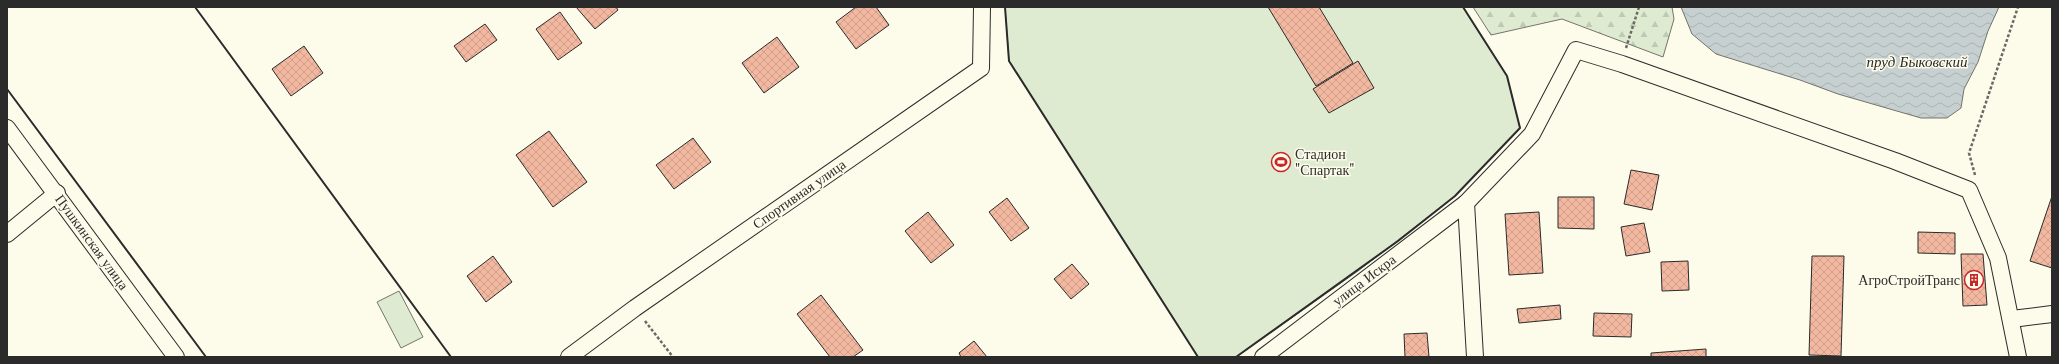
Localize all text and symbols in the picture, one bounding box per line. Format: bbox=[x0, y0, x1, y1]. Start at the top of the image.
water label: пруд Быковский bbox=[1866, 52, 1968, 71]
place label: Стадион "Спартак" bbox=[1295, 145, 1354, 179]
sports icon: Стадион "Спартак" bbox=[1270, 151, 1292, 173]
street label: Спортивная улица bbox=[749, 155, 850, 233]
street label: Пушкинская улица bbox=[51, 191, 133, 294]
street label: улица Искра bbox=[1329, 250, 1400, 310]
building icon: АгроСтройТранс bbox=[1963, 269, 1985, 291]
place label: АгроСтройТранс bbox=[1858, 271, 1960, 289]

